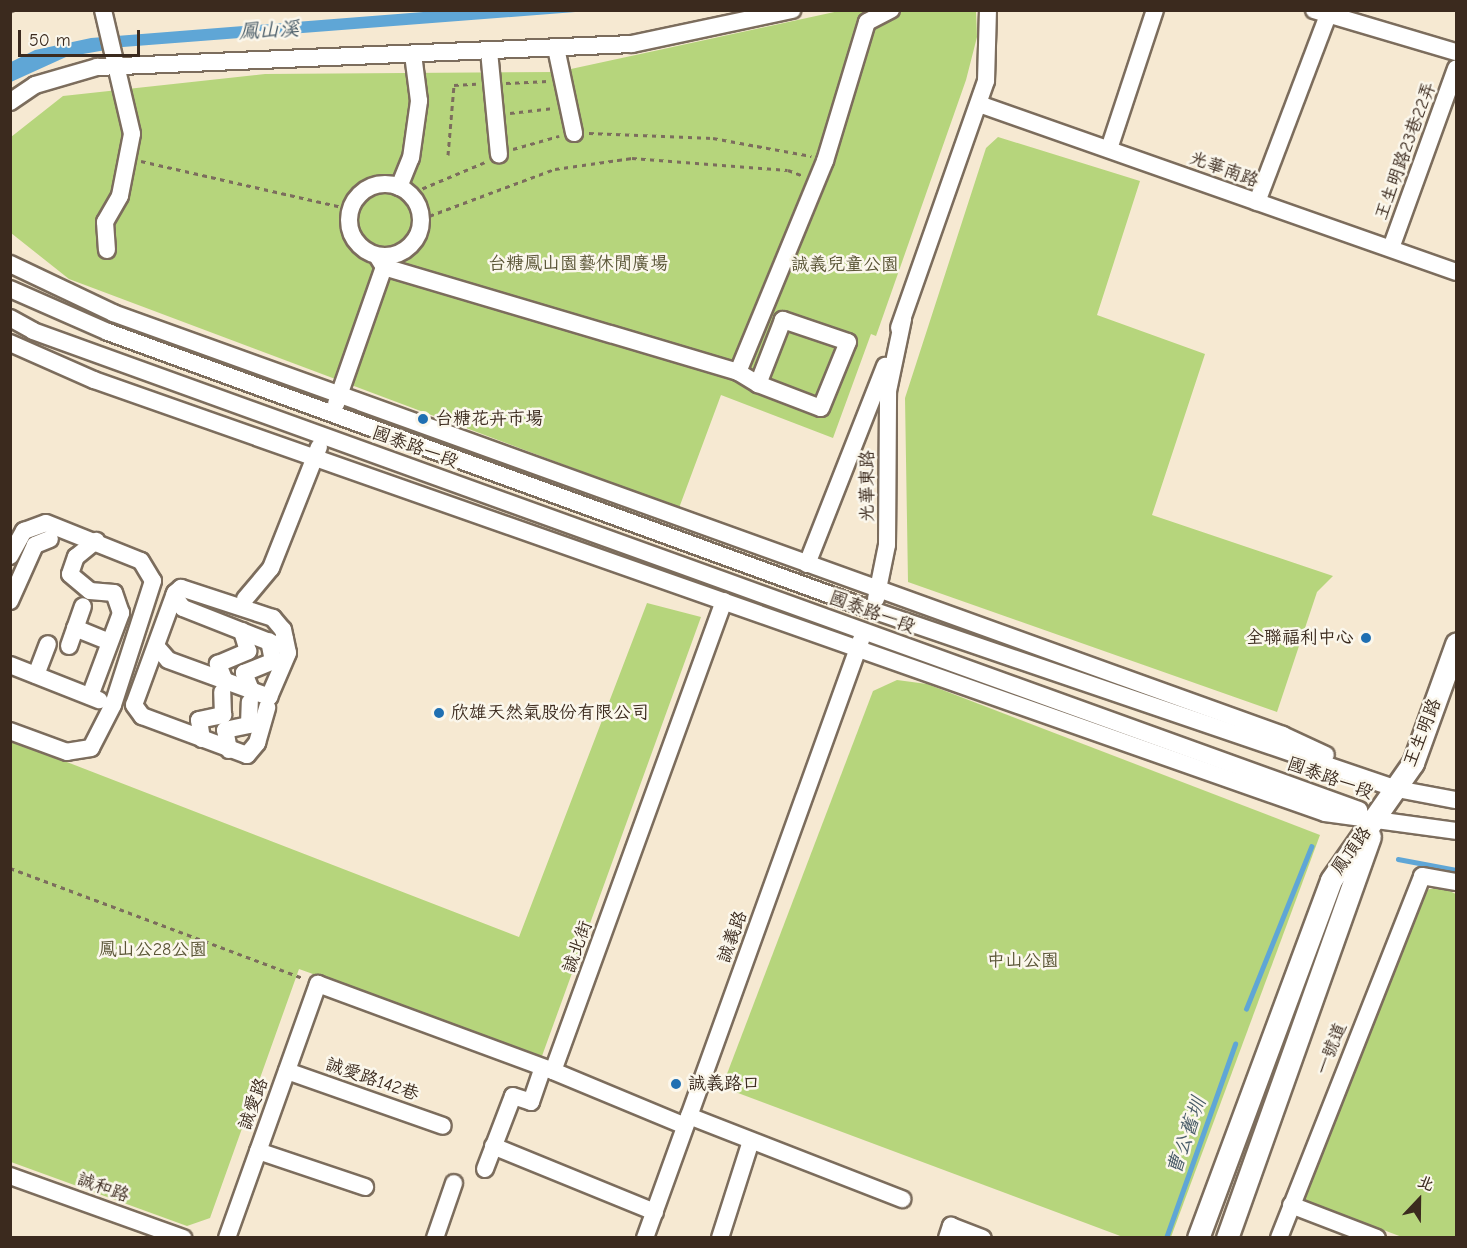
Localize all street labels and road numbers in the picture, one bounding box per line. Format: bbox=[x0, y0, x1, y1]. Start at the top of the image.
street label: 王生明路23巷22弄 bbox=[1371, 79, 1441, 223]
street label: 光華南路 bbox=[1186, 148, 1262, 192]
street label: 國泰路一段 bbox=[369, 422, 461, 474]
street label: 光華東路 bbox=[857, 450, 879, 522]
street label: 國泰路一段 bbox=[826, 587, 918, 639]
street label: 王生明路 bbox=[1400, 696, 1446, 770]
street label: 國泰路一段 bbox=[1284, 753, 1376, 805]
street label: 鳳頂路 bbox=[1327, 823, 1377, 879]
street label: 誠義路 bbox=[714, 908, 752, 966]
street label: 誠北街 bbox=[559, 918, 597, 976]
street label: 一號道 bbox=[1312, 1020, 1352, 1078]
street label: 誠愛路142巷 bbox=[323, 1054, 421, 1106]
street label: 誠愛路 bbox=[235, 1075, 273, 1133]
street label: 誠和路 bbox=[74, 1169, 132, 1207]

